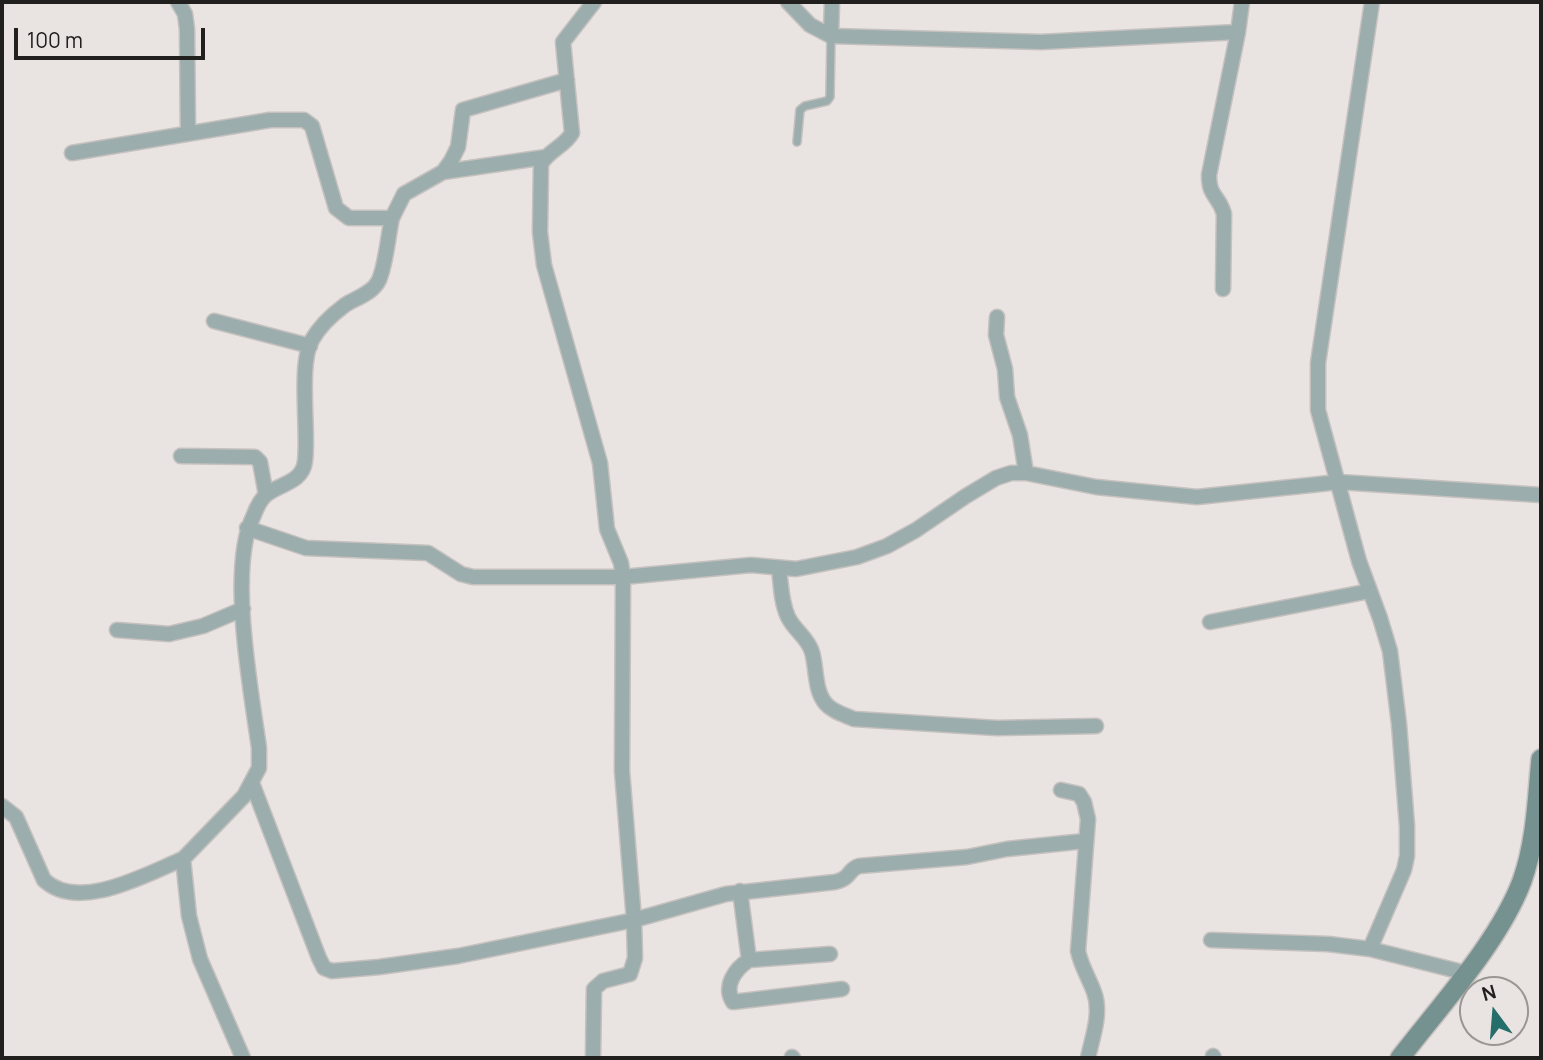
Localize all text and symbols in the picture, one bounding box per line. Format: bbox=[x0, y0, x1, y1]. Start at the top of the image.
scale bar bbox=[18, 14, 208, 58]
text: 100 m bbox=[27, 26, 83, 54]
north arrow bbox=[1459, 976, 1529, 1046]
text: N bbox=[1479, 978, 1499, 1007]

